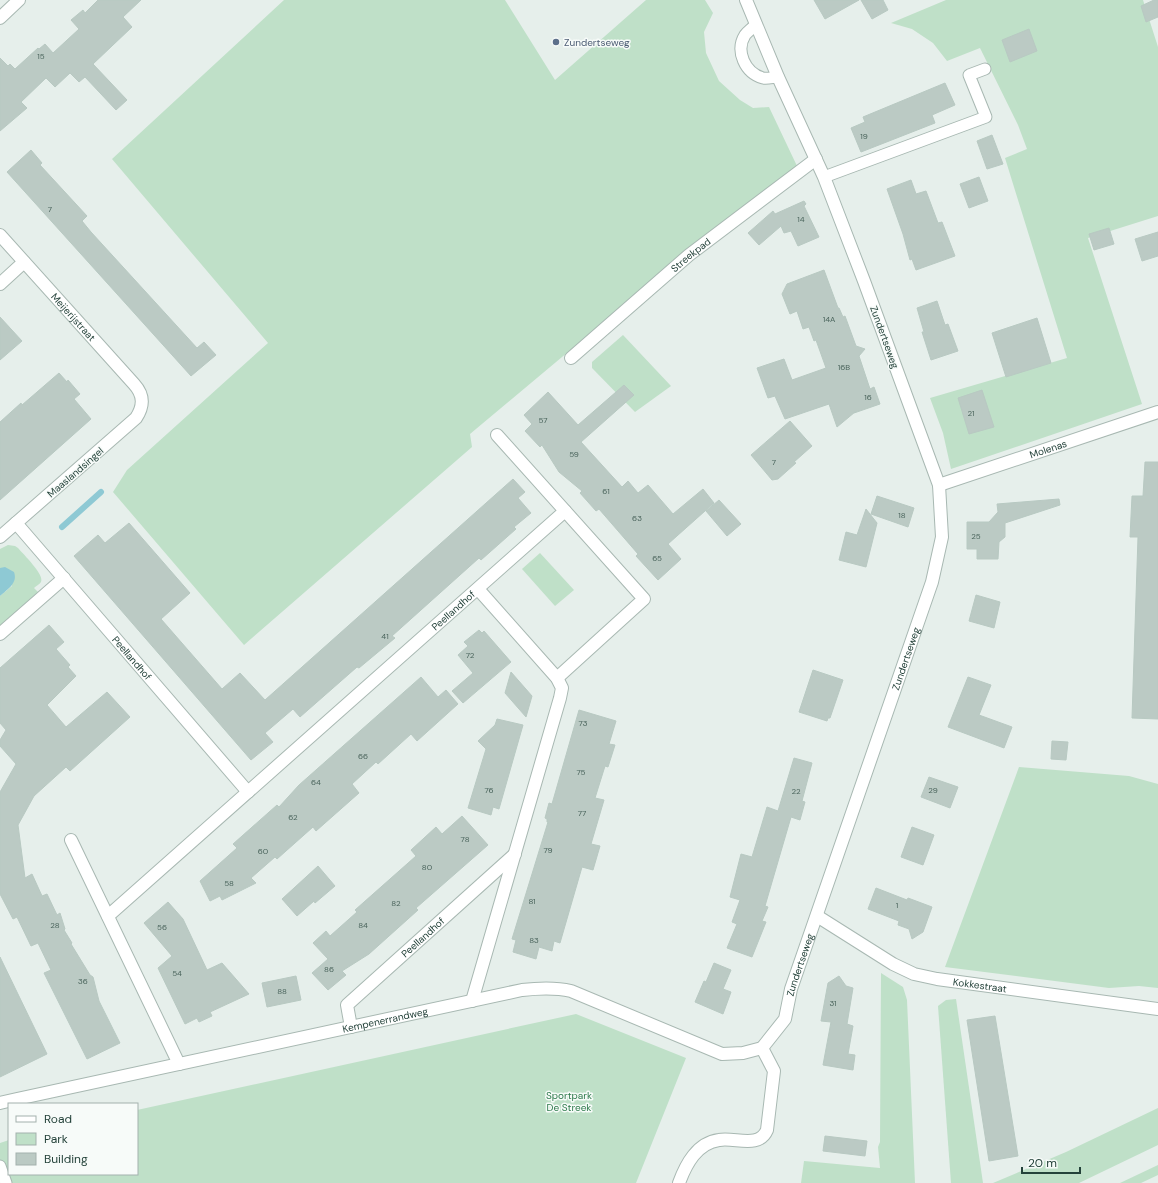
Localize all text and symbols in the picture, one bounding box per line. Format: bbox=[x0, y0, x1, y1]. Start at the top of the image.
place label: Zundertseweg bbox=[564, 36, 630, 49]
marker: Zundertseweg bbox=[551, 37, 561, 47]
house number: 15 bbox=[37, 51, 45, 61]
house number: 19 bbox=[860, 131, 868, 141]
house number: 7 bbox=[48, 204, 52, 214]
house number: 14 bbox=[797, 214, 805, 224]
street label: Streekpad bbox=[668, 235, 713, 275]
street label: Meijerijstraat bbox=[48, 290, 98, 344]
street label: Zundertseweg bbox=[867, 304, 902, 371]
house number: 14A bbox=[823, 314, 836, 324]
house number: 16B bbox=[838, 362, 850, 372]
house number: 16 bbox=[864, 392, 872, 402]
house number: 21 bbox=[967, 408, 975, 418]
house number: 57 bbox=[538, 415, 548, 425]
street label: Molenas bbox=[1028, 437, 1069, 461]
street label: Maaslandsingel bbox=[44, 444, 106, 500]
house number: 59 bbox=[569, 449, 579, 459]
house number: 7 bbox=[772, 457, 776, 467]
house number: 61 bbox=[602, 486, 610, 496]
house number: 18 bbox=[898, 510, 906, 520]
house number: 63 bbox=[632, 513, 642, 523]
house number: 25 bbox=[971, 531, 981, 541]
house number: 65 bbox=[652, 553, 662, 563]
street label: Peellandhof bbox=[429, 587, 478, 633]
street label: Zundertseweg bbox=[889, 625, 923, 692]
house number: 41 bbox=[381, 631, 389, 641]
street label: Peellandhof bbox=[109, 633, 155, 683]
house number: 72 bbox=[466, 650, 475, 660]
house number: 73 bbox=[579, 718, 588, 728]
house number: 66 bbox=[358, 751, 368, 761]
house number: 75 bbox=[577, 767, 586, 777]
house number: 64 bbox=[311, 777, 321, 787]
house number: 76 bbox=[484, 785, 494, 795]
house number: 29 bbox=[928, 785, 938, 795]
house number: 22 bbox=[791, 786, 801, 796]
house number: 77 bbox=[578, 808, 586, 818]
house number: 62 bbox=[288, 812, 298, 822]
house number: 78 bbox=[461, 834, 470, 844]
house number: 79 bbox=[543, 845, 553, 855]
house number: 60 bbox=[258, 846, 269, 856]
house number: 80 bbox=[422, 862, 433, 872]
house number: 58 bbox=[224, 878, 234, 888]
house number: 81 bbox=[528, 896, 536, 906]
house number: 82 bbox=[391, 898, 401, 908]
house number: 1 bbox=[896, 900, 898, 910]
street label: Peellandhof bbox=[399, 914, 448, 960]
house number: 28 bbox=[50, 920, 60, 930]
house number: 84 bbox=[358, 920, 368, 930]
house number: 56 bbox=[157, 922, 167, 932]
street label: Zundertseweg bbox=[784, 931, 817, 997]
house number: 83 bbox=[529, 935, 539, 945]
house number: 86 bbox=[324, 964, 334, 974]
house number: 54 bbox=[172, 968, 182, 978]
street label: Kokkestraat bbox=[952, 975, 1008, 995]
house number: 36 bbox=[78, 976, 88, 986]
house number: 88 bbox=[277, 986, 287, 996]
house number: 31 bbox=[829, 998, 837, 1008]
street label: Kempenerrandweg bbox=[341, 1004, 430, 1036]
park label: Sportpark De Streek bbox=[546, 1089, 592, 1114]
legend bbox=[8, 1103, 138, 1175]
text: Road bbox=[44, 1111, 72, 1127]
text: Park bbox=[44, 1131, 68, 1147]
scale bar bbox=[1022, 1149, 1080, 1175]
text: Building bbox=[44, 1151, 88, 1167]
text: 20 m bbox=[1028, 1155, 1057, 1171]

